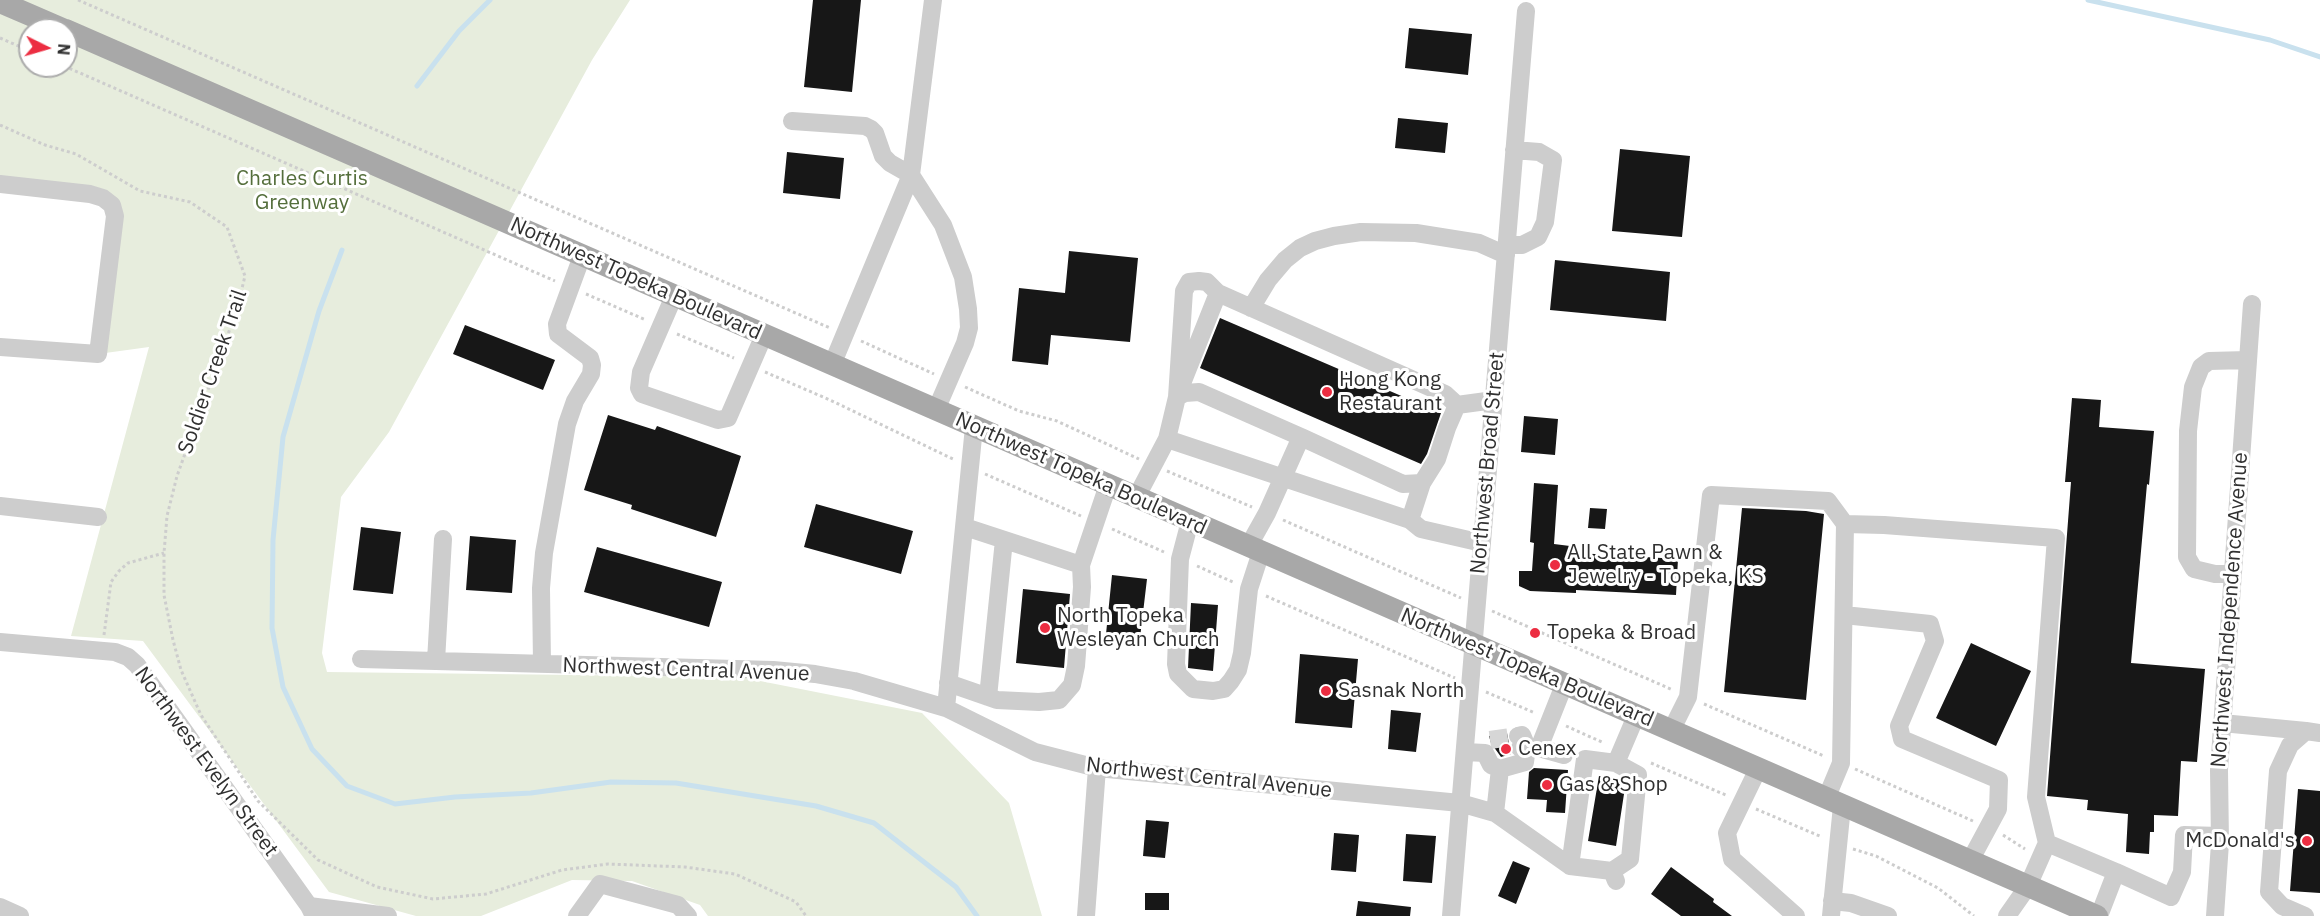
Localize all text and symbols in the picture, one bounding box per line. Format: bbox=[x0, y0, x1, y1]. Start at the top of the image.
north arrow bbox=[18, 18, 78, 78]
text: N bbox=[53, 43, 74, 56]
park label: Charles Curtis Greenway bbox=[236, 166, 368, 216]
street label: Northwest Topeka Boulevard bbox=[506, 212, 766, 346]
street label: Soldier Creek Trail bbox=[173, 287, 253, 457]
street label: Northwest Broad Street bbox=[1466, 351, 1510, 575]
place label: Hong Kong Restaurant bbox=[1339, 367, 1442, 417]
marker: Hong Kong Restaurant bbox=[1320, 385, 1334, 399]
street label: Northwest Topeka Boulevard bbox=[951, 407, 1211, 541]
street label: Northwest Independence Avenue bbox=[2206, 452, 2254, 768]
place label: All State Pawn & Jewelry - Topeka, KS bbox=[1567, 540, 1764, 590]
marker: All State Pawn & Jewelry - Topeka, KS bbox=[1548, 558, 1562, 572]
place label: North Topeka Wesleyan Church bbox=[1057, 603, 1220, 653]
street label: Northwest Topeka Boulevard bbox=[1397, 603, 1657, 733]
place label: Topeka & Broad bbox=[1547, 620, 1696, 646]
marker: North Topeka Wesleyan Church bbox=[1038, 621, 1052, 635]
marker: Topeka & Broad bbox=[1528, 626, 1542, 640]
street label: Northwest Central Avenue bbox=[562, 653, 810, 687]
street label: Northwest Evelyn Street bbox=[129, 662, 283, 862]
place label: Sasnak North bbox=[1338, 678, 1465, 704]
marker: Sasnak North bbox=[1319, 684, 1333, 698]
place label: Cenex bbox=[1518, 736, 1576, 762]
marker: Cenex bbox=[1499, 742, 1513, 756]
street label: Northwest Central Avenue bbox=[1085, 753, 1333, 803]
place label: Gas & Shop bbox=[1559, 772, 1668, 798]
marker: Gas & Shop bbox=[1540, 778, 1554, 792]
place label: McDonald's bbox=[2185, 828, 2295, 854]
marker: McDonald's bbox=[2300, 834, 2314, 848]

